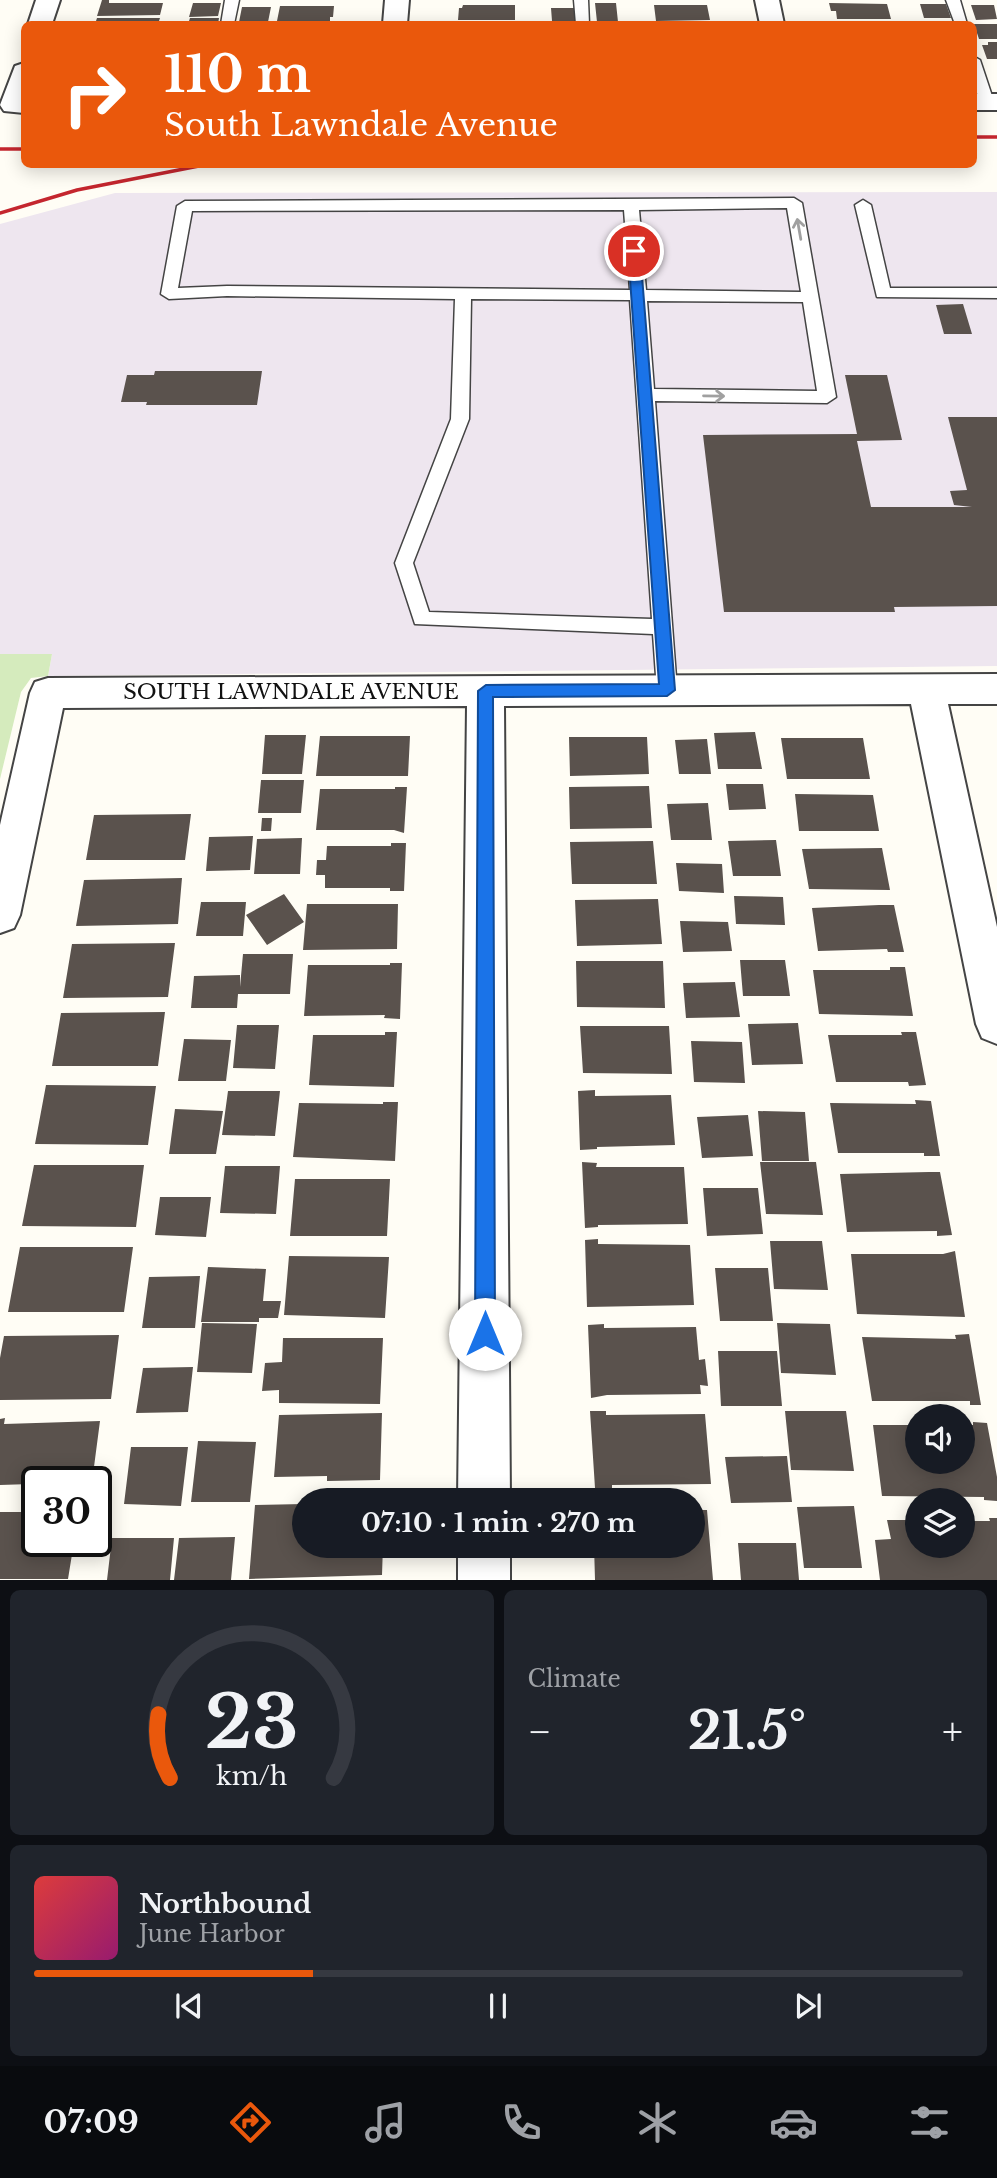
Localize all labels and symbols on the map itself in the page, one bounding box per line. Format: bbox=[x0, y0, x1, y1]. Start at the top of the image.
one-way arrow bbox=[792, 218, 805, 241]
pin bbox=[604, 221, 664, 281]
one-way arrow bbox=[702, 389, 725, 403]
street label: SOUTH LAWNDALE AVENUE bbox=[123, 679, 459, 705]
position arrow bbox=[448, 1297, 522, 1371]
speed limit sign: 30 bbox=[21, 1466, 112, 1557]

